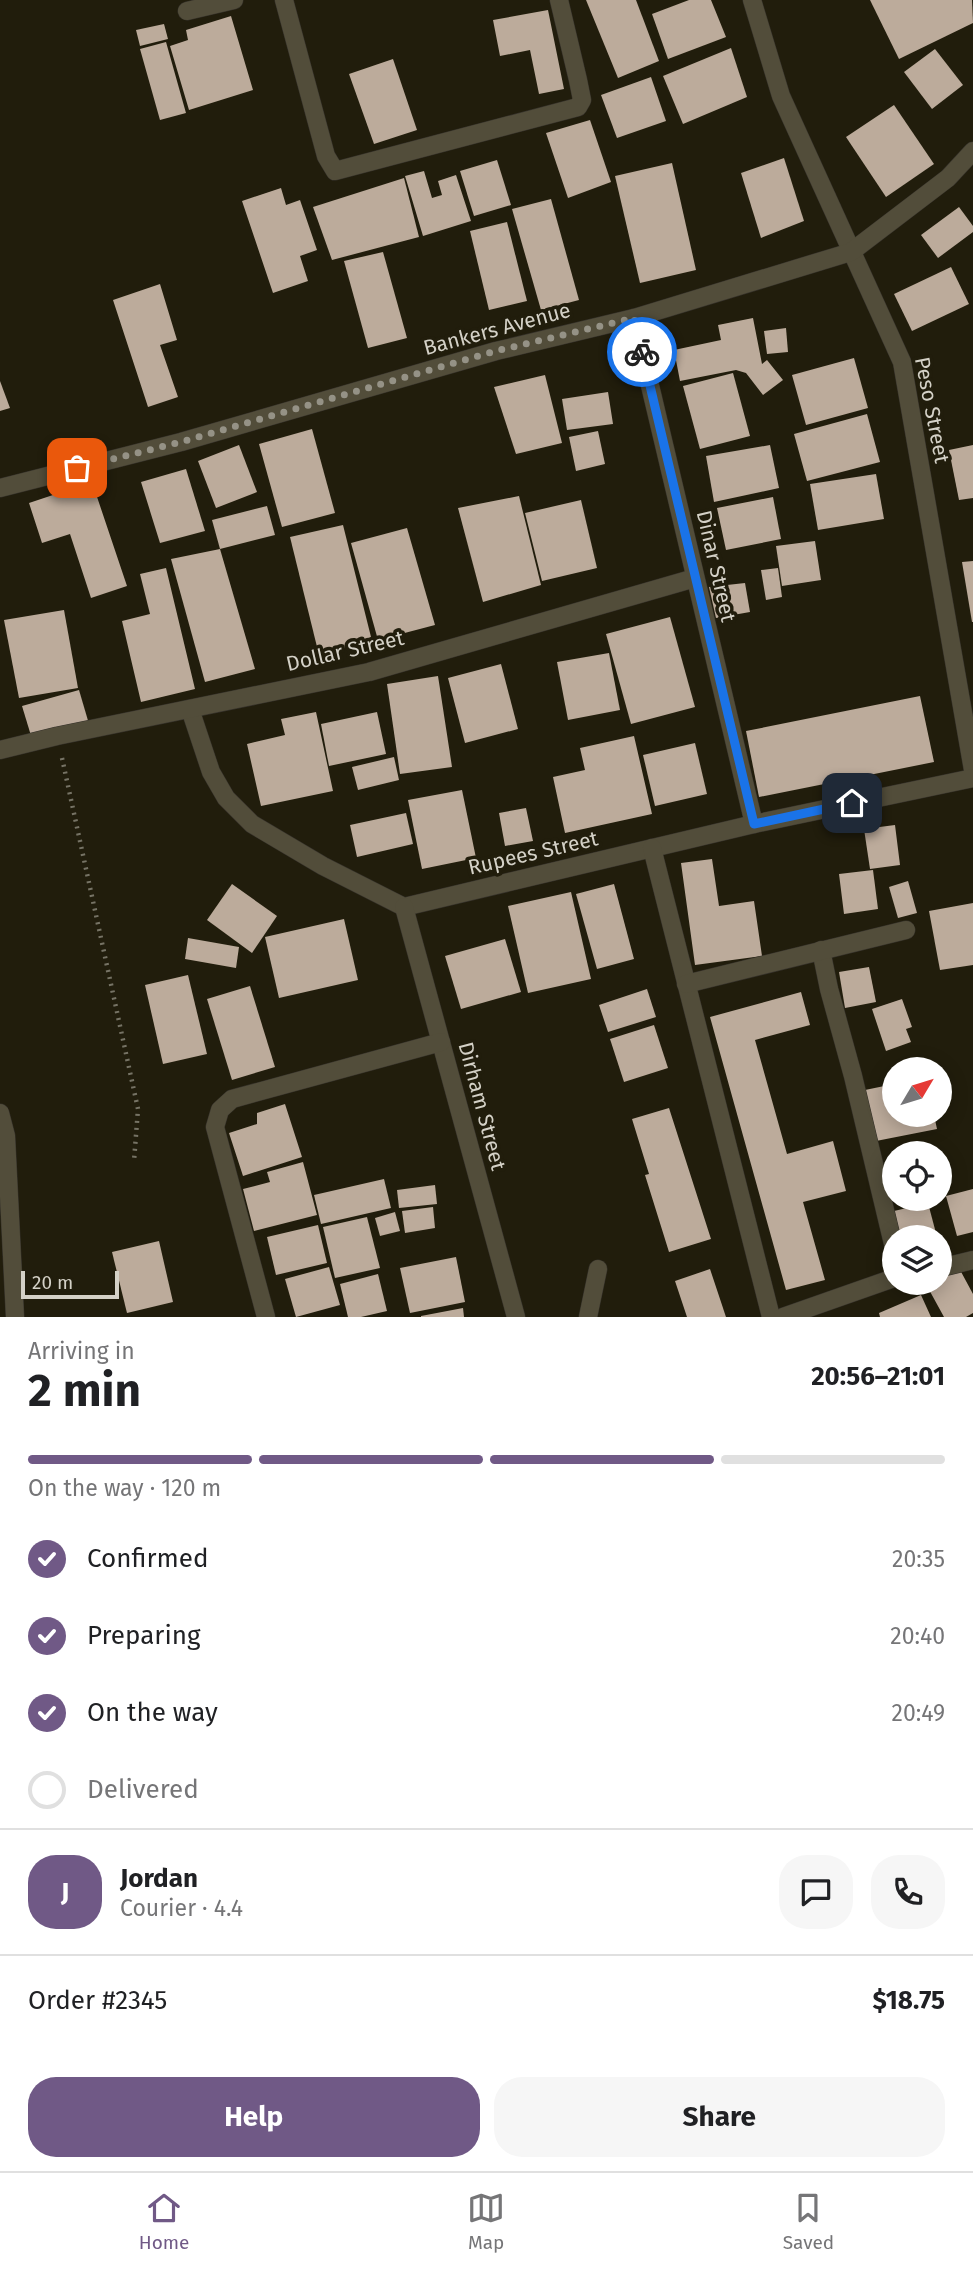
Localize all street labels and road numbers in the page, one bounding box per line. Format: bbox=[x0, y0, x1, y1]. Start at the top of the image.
street label: Bankers Avenue bbox=[421, 297, 573, 361]
street label: Peso Street bbox=[909, 355, 955, 466]
street label: Dinar Street bbox=[691, 508, 742, 625]
street label: Dollar Street bbox=[284, 625, 407, 677]
street label: Rupees Street bbox=[465, 825, 601, 881]
street label: Dirham Street bbox=[452, 1039, 512, 1173]

